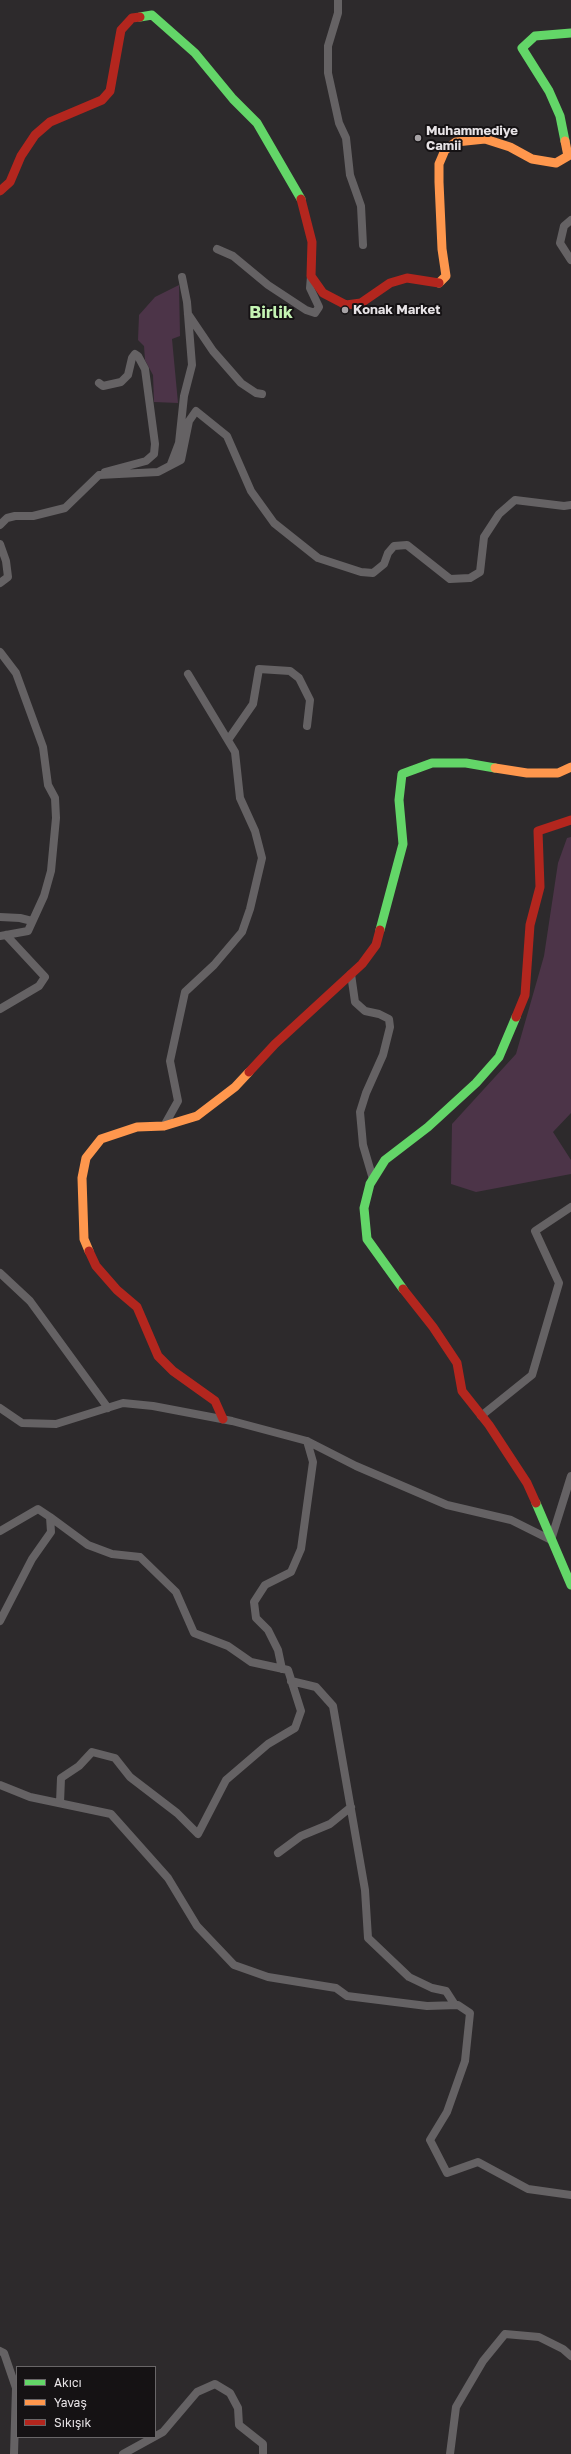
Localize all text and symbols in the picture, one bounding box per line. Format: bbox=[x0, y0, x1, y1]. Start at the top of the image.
place label: Muhammediye Camii bbox=[426, 123, 518, 154]
marker: Muhammediye Camii bbox=[413, 133, 423, 143]
place label: Konak Market bbox=[353, 302, 440, 318]
district label: Birlik bbox=[249, 303, 293, 323]
marker: Konak Market bbox=[340, 305, 350, 315]
legend bbox=[16, 2366, 156, 2438]
text: Akıcı bbox=[54, 2375, 82, 2390]
text: Yavaş bbox=[54, 2395, 87, 2410]
text: Sıkışık bbox=[54, 2415, 91, 2430]

